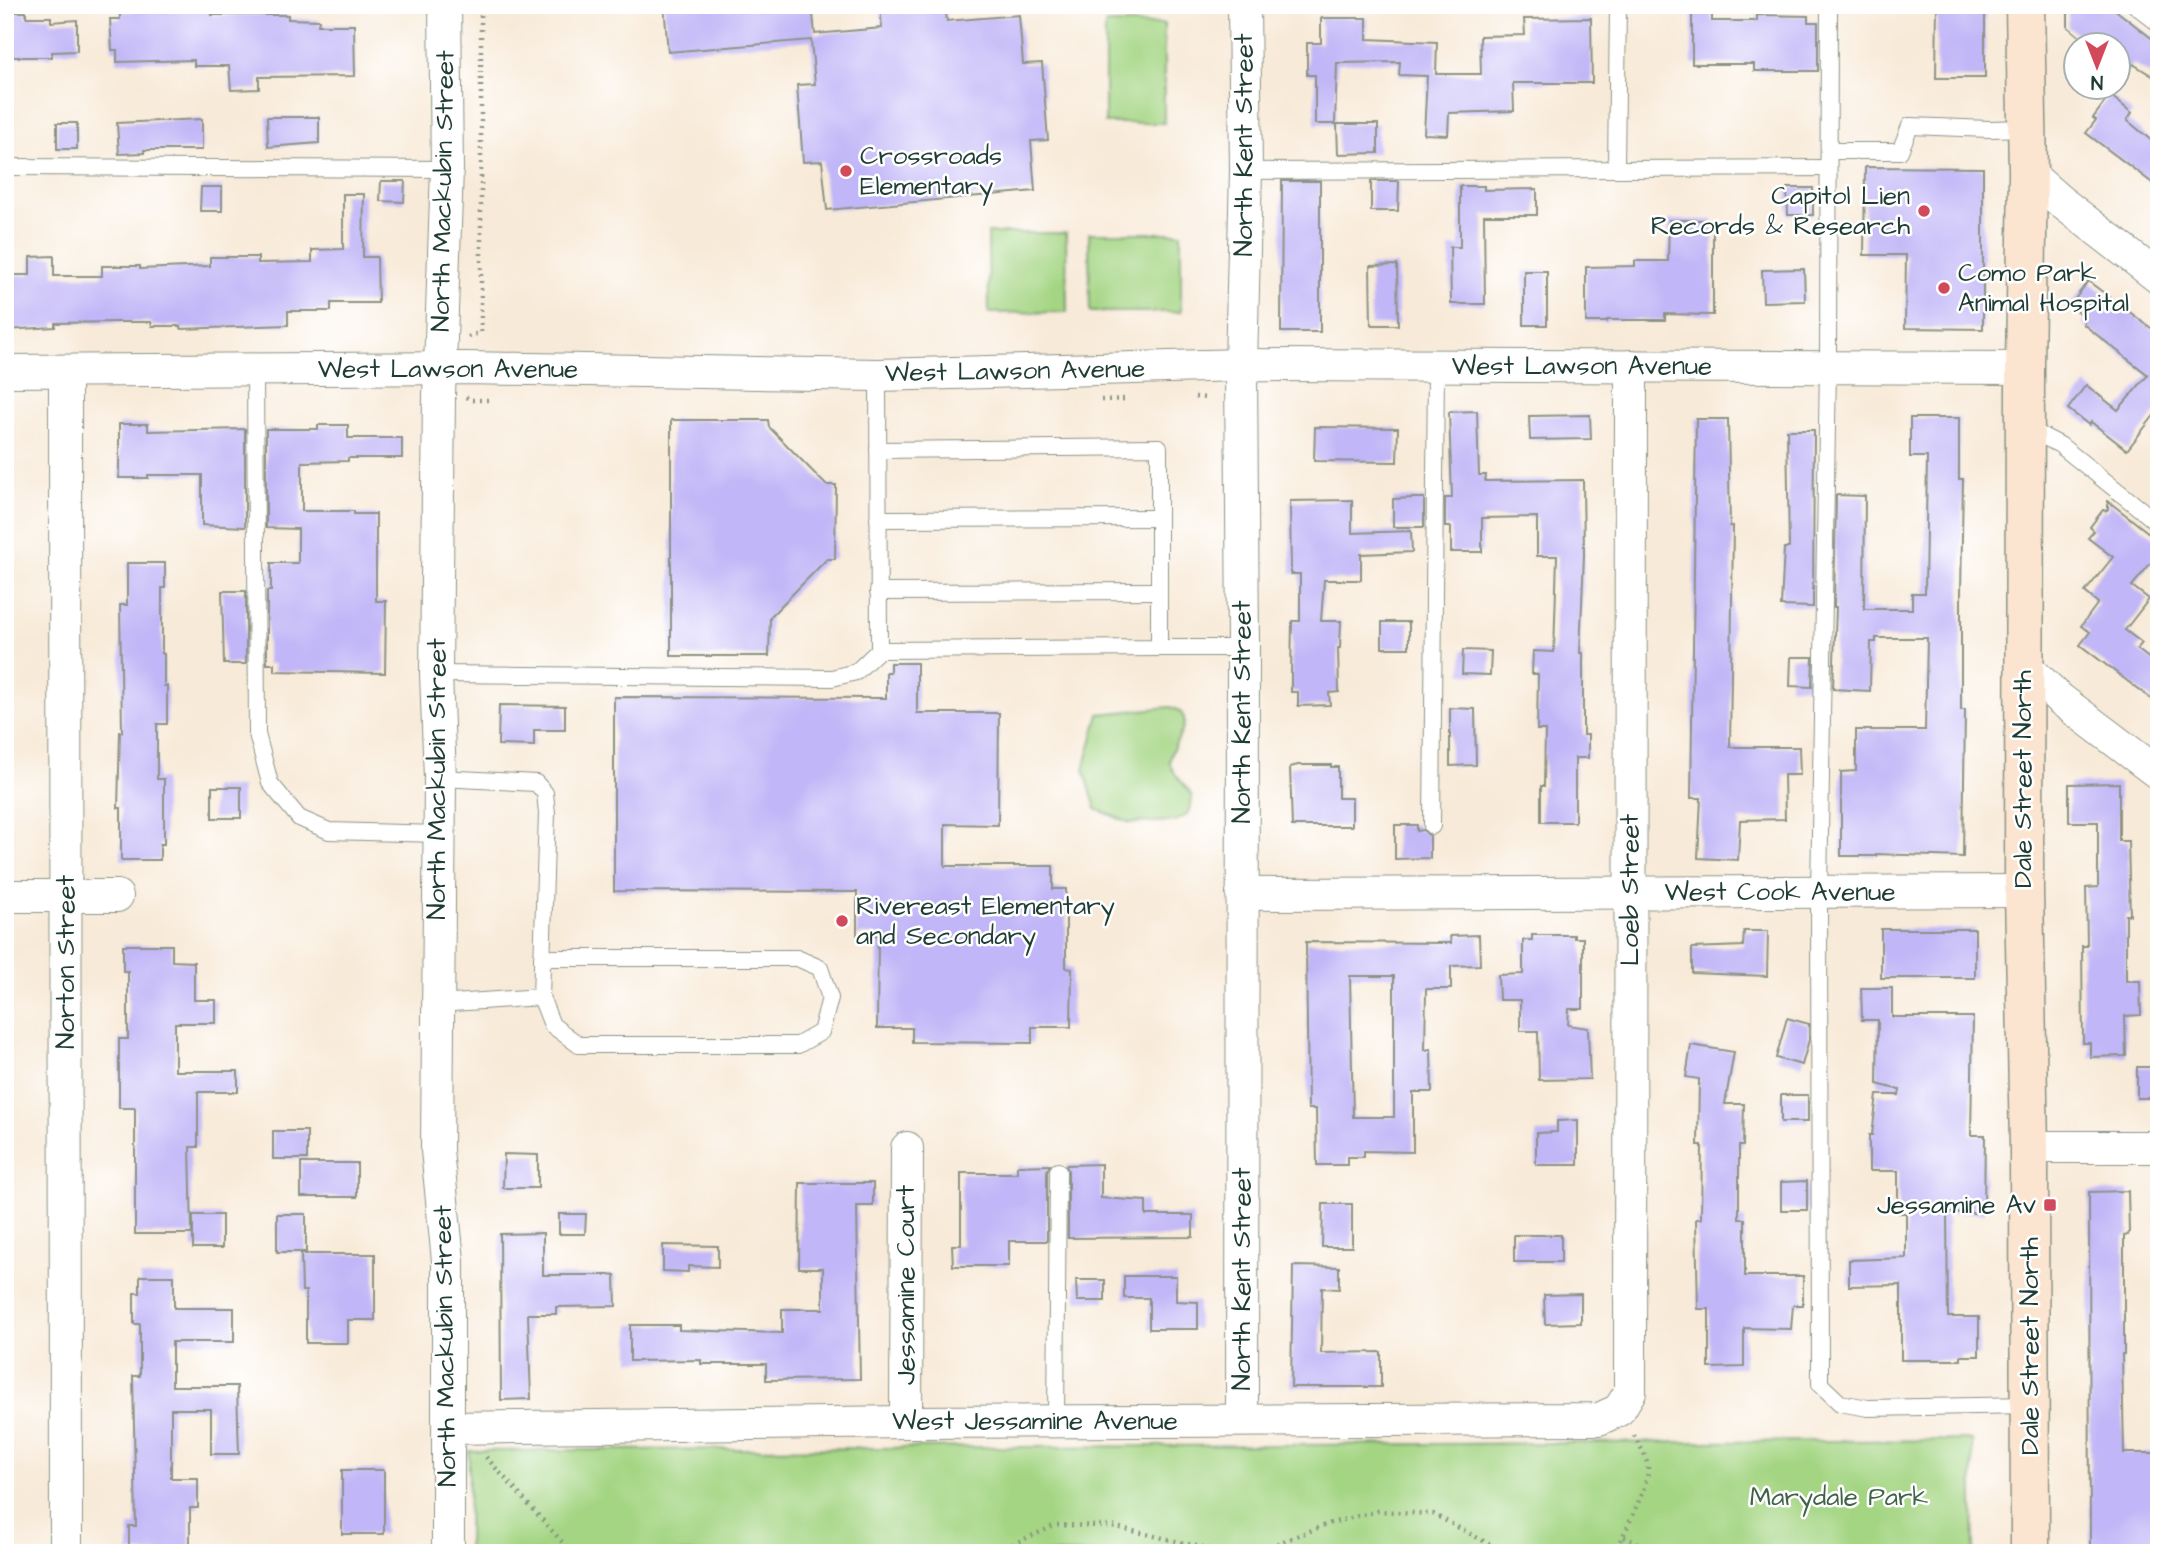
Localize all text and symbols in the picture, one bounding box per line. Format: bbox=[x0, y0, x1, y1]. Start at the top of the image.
north arrow bbox=[2062, 32, 2132, 102]
street label: North Kent Street bbox=[1226, 33, 1262, 257]
street label: North Mackubin Street bbox=[423, 49, 463, 332]
text: N bbox=[2091, 68, 2103, 95]
place label: Crossroads Elementary bbox=[860, 138, 1002, 206]
marker: Crossroads Elementary bbox=[838, 163, 854, 179]
place label: Capitol Lien Records & Research bbox=[1651, 178, 1910, 244]
marker: Capitol Lien Records & Research bbox=[1916, 203, 1932, 219]
place label: Como Park Animal Hospital bbox=[1958, 255, 2129, 321]
marker: Como Park Animal Hospital bbox=[1936, 280, 1952, 296]
street label: West Lawson Avenue bbox=[1452, 348, 1712, 384]
street label: West Lawson Avenue bbox=[318, 351, 578, 387]
street label: West Lawson Avenue bbox=[885, 351, 1145, 391]
street label: North Kent Street bbox=[1224, 600, 1260, 824]
street label: North Mackubin Street bbox=[419, 638, 455, 920]
street label: Dale Street North bbox=[2005, 670, 2041, 888]
street label: Loeb Street bbox=[1612, 814, 1648, 966]
street label: West Cook Avenue bbox=[1664, 874, 1896, 910]
street label: Norton Street bbox=[48, 875, 84, 1049]
place label: Rivereast Elementary and Secondary bbox=[856, 888, 1115, 956]
marker: Rivereast Elementary and Secondary bbox=[834, 913, 850, 929]
street label: North Kent Street bbox=[1224, 1167, 1260, 1391]
street label: Jessamine Court bbox=[888, 1185, 924, 1385]
place label: Jessamine Av bbox=[1877, 1187, 2037, 1223]
marker: Jessamine Av bbox=[2042, 1197, 2058, 1213]
street label: North Mackubin Street bbox=[425, 1204, 465, 1487]
street label: Dale Street North bbox=[2012, 1237, 2048, 1455]
street label: West Jessamine Avenue bbox=[892, 1403, 1178, 1439]
park label: Marydale Park bbox=[1750, 1479, 1928, 1517]

